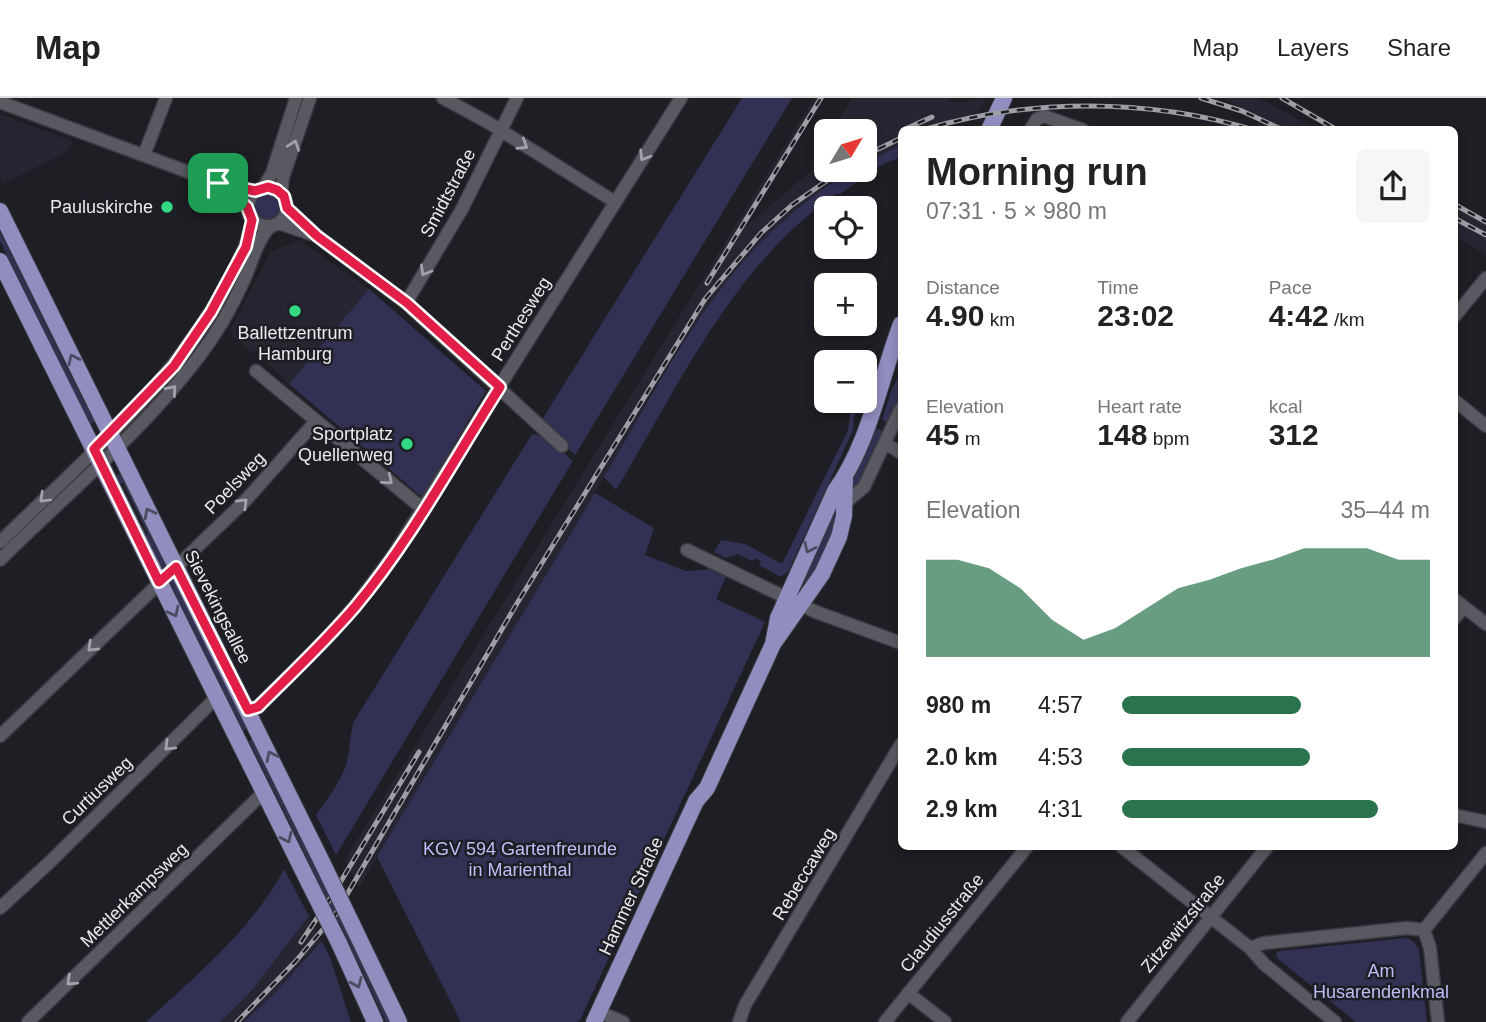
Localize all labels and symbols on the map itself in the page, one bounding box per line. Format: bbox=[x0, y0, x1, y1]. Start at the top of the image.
north arrow bbox=[814, 119, 877, 182]
one-way arrow bbox=[515, 136, 528, 149]
one-way arrow bbox=[286, 139, 300, 152]
street label: Smidtstraße bbox=[416, 145, 480, 241]
one-way arrow bbox=[640, 148, 653, 161]
pin bbox=[188, 153, 248, 213]
place label: Pauluskirche bbox=[50, 197, 153, 217]
marker: Pauluskirche bbox=[159, 199, 175, 215]
one-way arrow bbox=[420, 264, 433, 277]
street label: Perthesweg bbox=[487, 273, 555, 365]
marker: Ballettzentrum Hamburg bbox=[287, 303, 303, 319]
place label: Ballettzentrum Hamburg bbox=[237, 323, 353, 364]
one-way arrow bbox=[67, 354, 81, 366]
one-way arrow bbox=[164, 385, 176, 398]
place label: Sportplatz Quellenweg bbox=[298, 424, 393, 465]
marker: Sportplatz Quellenweg bbox=[399, 436, 415, 452]
street label: Poelsweg bbox=[201, 448, 269, 518]
one-way arrow bbox=[379, 472, 392, 484]
one-way arrow bbox=[39, 489, 52, 502]
one-way arrow bbox=[234, 498, 247, 511]
one-way arrow bbox=[143, 508, 157, 520]
one-way arrow bbox=[803, 541, 817, 553]
street label: Sievekingsallee bbox=[181, 547, 255, 667]
one-way arrow bbox=[165, 605, 179, 617]
one-way arrow bbox=[87, 638, 100, 651]
one-way arrow bbox=[164, 737, 177, 750]
one-way arrow bbox=[266, 751, 280, 763]
street label: Curtiusweg bbox=[58, 753, 136, 829]
street label: Rebeccaweg bbox=[769, 824, 839, 924]
one-way arrow bbox=[278, 831, 292, 843]
street label: Hammer Straße bbox=[595, 834, 667, 958]
street label: Mettlerkampsweg bbox=[76, 839, 192, 951]
park label: KGV 594 Gartenfreunde in Marienthal bbox=[423, 839, 617, 880]
street label: Claudiusstraße bbox=[896, 870, 988, 976]
street label: Zitzewitzstraße bbox=[1137, 870, 1229, 976]
park label: Am Husarendenkmal bbox=[1313, 961, 1449, 1002]
one-way arrow bbox=[66, 973, 79, 986]
one-way arrow bbox=[349, 975, 363, 988]

